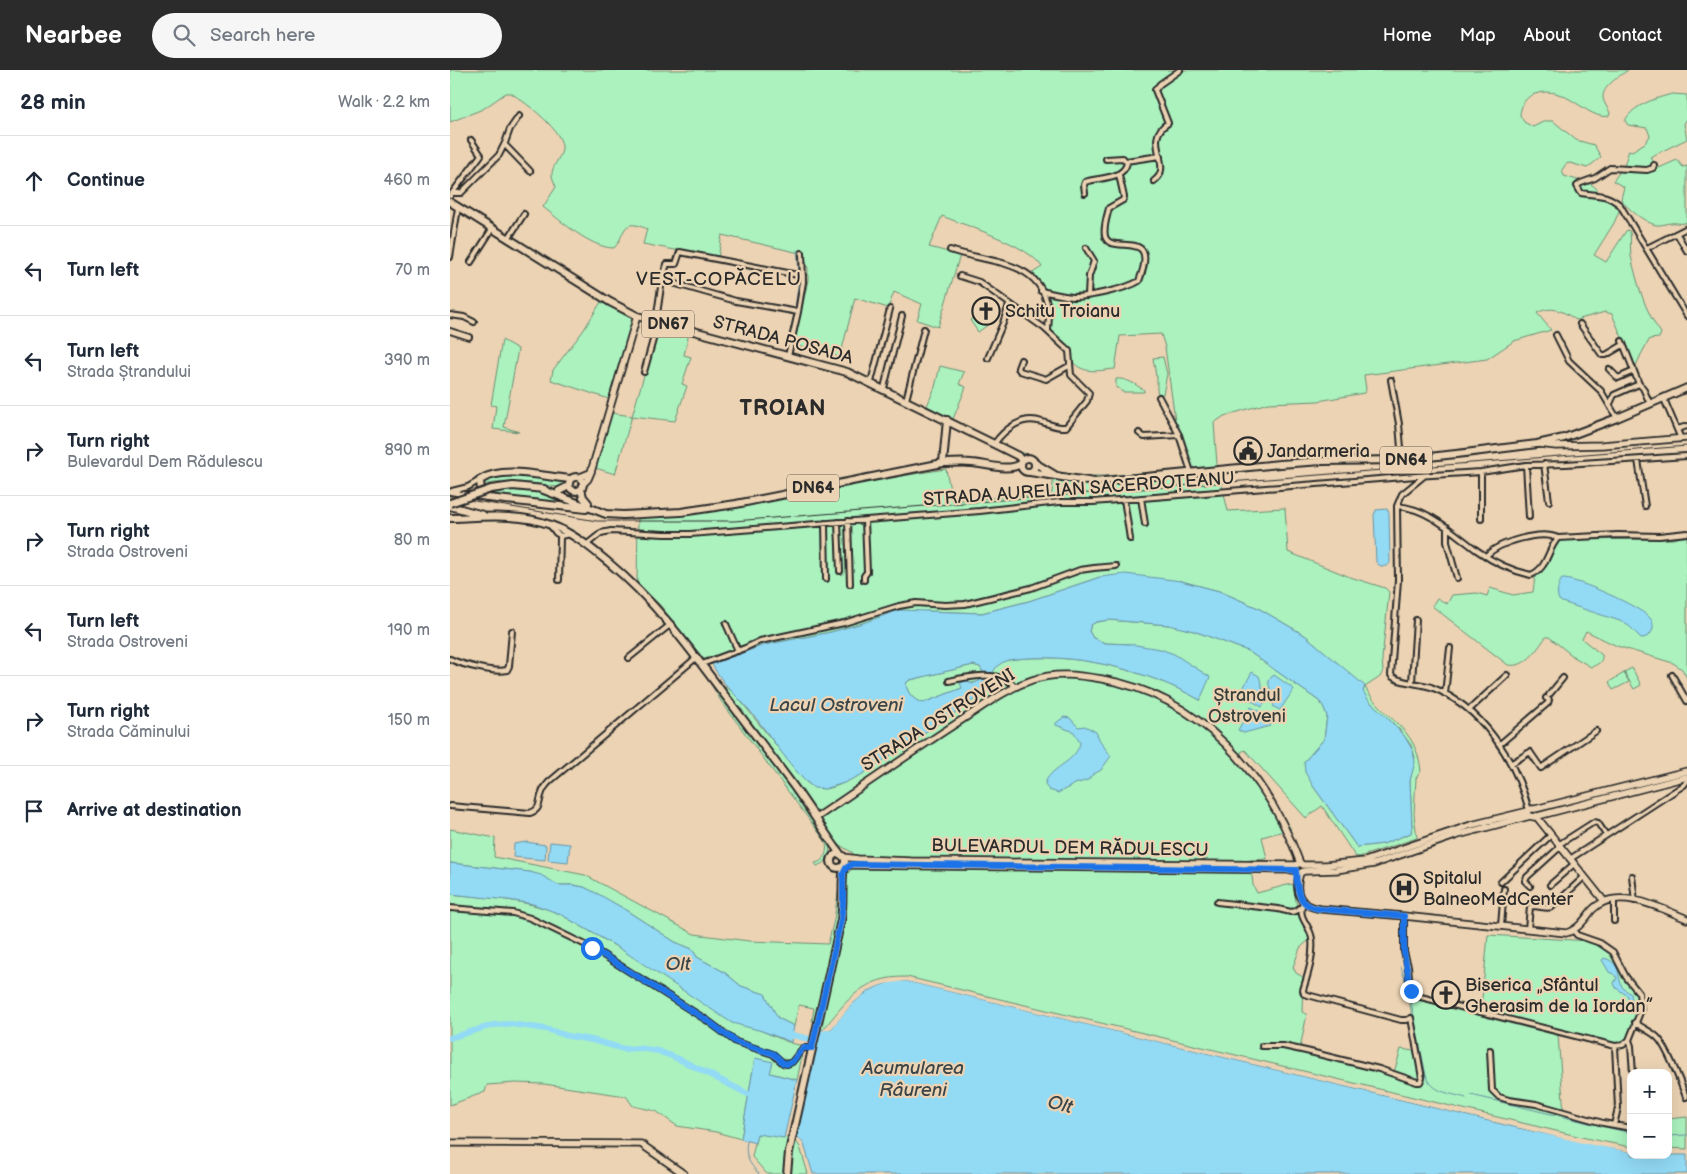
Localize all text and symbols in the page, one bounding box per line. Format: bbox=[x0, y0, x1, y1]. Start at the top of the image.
search box bbox=[152, 13, 502, 58]
text: Nearbee bbox=[25, 21, 122, 50]
icon: search bbox=[170, 21, 198, 49]
text: Search here bbox=[210, 24, 315, 47]
text: Home bbox=[1383, 25, 1432, 46]
text: Map bbox=[1460, 25, 1496, 46]
text: About bbox=[1524, 25, 1571, 46]
text: Contact bbox=[1599, 25, 1662, 46]
text: 28 min bbox=[20, 90, 86, 115]
text: Walk · 2.2 km bbox=[338, 93, 430, 112]
icon: ahead bbox=[20, 167, 48, 195]
text: Continue bbox=[67, 169, 145, 192]
text: 460 m bbox=[384, 171, 430, 190]
icon: left bbox=[20, 257, 48, 285]
text: Turn left bbox=[67, 259, 139, 282]
text: 70 m bbox=[395, 261, 430, 280]
district label: VEST-COPĂCELU bbox=[636, 267, 802, 291]
church icon: Schitu Troianu bbox=[971, 296, 1001, 326]
place label: Schitu Troianu bbox=[1005, 301, 1120, 322]
road number: DN67 bbox=[642, 310, 694, 338]
street label: STRADA POSADA bbox=[711, 311, 855, 369]
text: Turn left bbox=[67, 340, 139, 363]
icon: left bbox=[20, 347, 48, 375]
text: 390 m bbox=[384, 351, 430, 370]
text: Strada Ștrandului bbox=[67, 363, 191, 382]
district label: TROIAN bbox=[739, 395, 827, 422]
text: Turn right bbox=[67, 430, 150, 453]
public building icon: Jandarmeria bbox=[1233, 436, 1263, 466]
icon: right bbox=[20, 437, 48, 465]
text: 890 m bbox=[384, 441, 430, 460]
place label: Jandarmeria bbox=[1267, 441, 1370, 462]
road number: DN64 bbox=[1380, 446, 1432, 474]
text: Bulevardul Dem Rădulescu bbox=[67, 453, 263, 472]
street label: STRADA AURELIAN SACERDOȚEANU bbox=[923, 468, 1235, 510]
road number: DN64 bbox=[787, 474, 839, 502]
text: Turn right bbox=[67, 520, 150, 543]
icon: right bbox=[20, 527, 48, 555]
text: 80 m bbox=[394, 531, 430, 550]
text: Strada Ostroveni bbox=[67, 543, 188, 562]
text: Turn left bbox=[67, 610, 139, 633]
icon: left bbox=[20, 617, 48, 645]
text: 190 m bbox=[388, 621, 430, 640]
text: Strada Ostroveni bbox=[67, 633, 188, 652]
street label: STRADA OSTROVENI bbox=[857, 664, 1019, 776]
park label: Ștrandul Ostroveni bbox=[1208, 685, 1286, 727]
water label: Lacul Ostroveni bbox=[769, 694, 904, 717]
text: Turn right bbox=[67, 700, 150, 723]
icon: right bbox=[20, 707, 48, 735]
text: 150 m bbox=[388, 711, 430, 730]
text: Strada Căminului bbox=[67, 723, 190, 742]
icon: arrive bbox=[20, 797, 48, 825]
text: Arrive at destination bbox=[67, 799, 242, 822]
street label: BULEVARDUL DEM RĂDULESCU bbox=[931, 833, 1209, 861]
place label: Spitalul BalneoMedCenter bbox=[1423, 868, 1573, 910]
hospital icon: Spitalul BalneoMedCenter bbox=[1389, 873, 1419, 903]
route start bbox=[581, 937, 604, 960]
water label: Olt bbox=[666, 953, 692, 976]
place label: Biserica „Sfântul Gherasim de la Iordan” bbox=[1465, 975, 1653, 1017]
route end bbox=[1400, 980, 1423, 1003]
church icon: Biserica „Sfântul Gherasim de la Iordan” bbox=[1431, 980, 1461, 1010]
water label: Acumularea Râureni bbox=[861, 1057, 964, 1102]
map controls bbox=[1627, 1069, 1672, 1159]
button: + bbox=[1627, 1069, 1672, 1114]
water label: Olt bbox=[1045, 1091, 1076, 1120]
button: − bbox=[1627, 1114, 1672, 1159]

